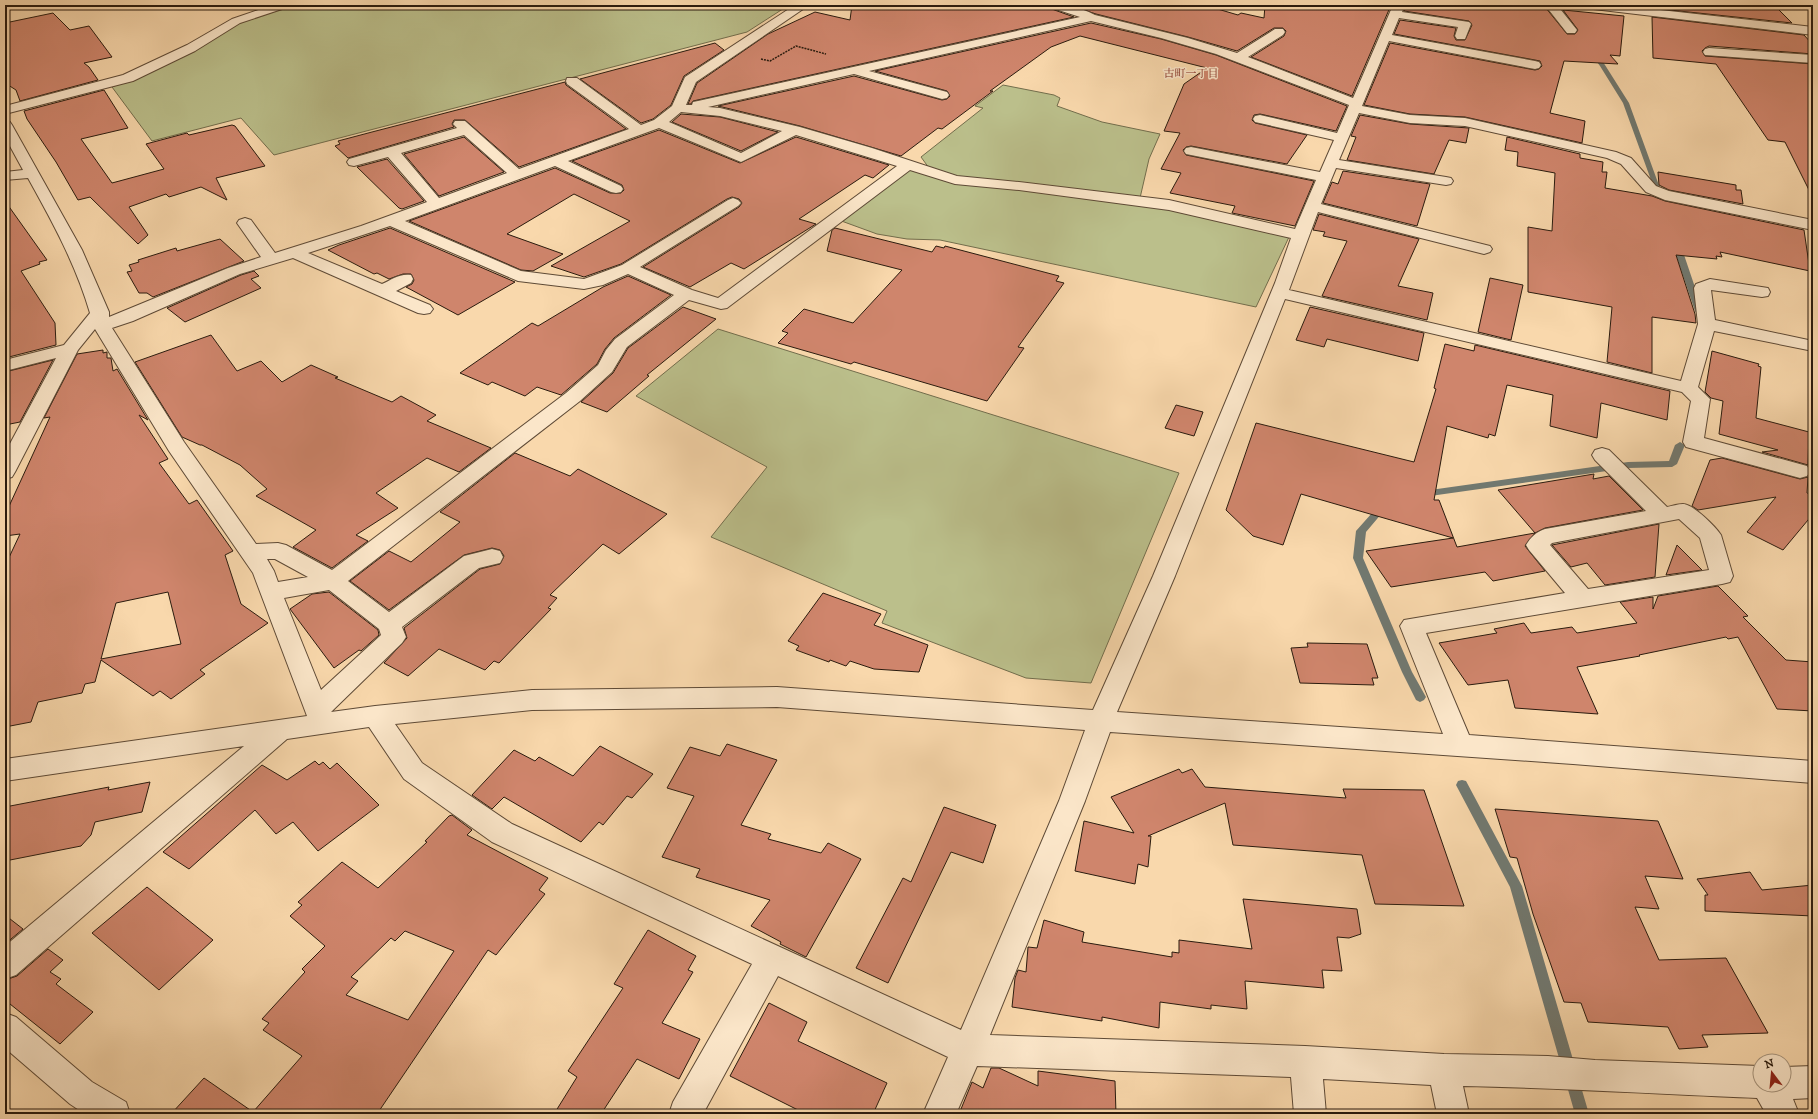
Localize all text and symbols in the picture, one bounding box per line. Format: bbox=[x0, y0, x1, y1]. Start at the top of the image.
district label: 古町一丁目 bbox=[1164, 67, 1219, 81]
north arrow bbox=[1752, 1053, 1792, 1093]
text: N bbox=[1763, 1056, 1776, 1072]

